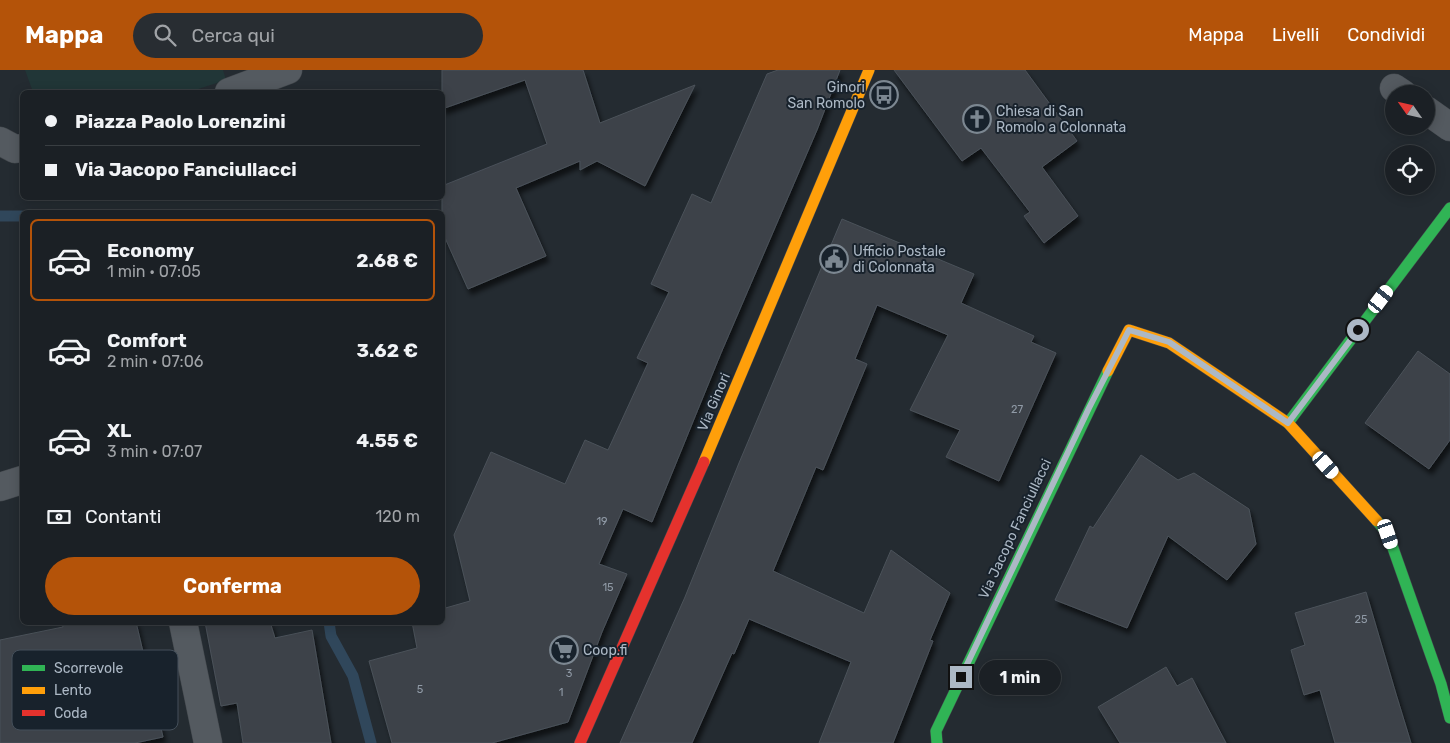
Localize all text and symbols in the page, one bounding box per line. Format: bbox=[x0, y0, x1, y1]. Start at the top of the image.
search box bbox=[133, 13, 483, 58]
text: Mappa bbox=[25, 21, 103, 49]
icon: search bbox=[151, 21, 179, 49]
text: Cerca qui bbox=[191, 24, 275, 47]
text: Mappa bbox=[1188, 24, 1244, 46]
text: Livelli bbox=[1272, 24, 1319, 46]
text: Condividi bbox=[1347, 24, 1425, 46]
place label: Ginori San Romolo bbox=[788, 79, 865, 112]
bus stop icon: Ginori San Romolo bbox=[869, 80, 899, 110]
north arrow bbox=[1385, 85, 1435, 135]
map controls bbox=[1385, 85, 1435, 195]
place label: Chiesa di San Romolo a Colonnata bbox=[996, 103, 1126, 136]
church icon: Chiesa di San Romolo a Colonnata bbox=[962, 104, 992, 134]
text: Piazza Paolo Lorenzini bbox=[75, 110, 286, 133]
button: locate bbox=[1385, 145, 1435, 195]
text: Via Jacopo Fanciullacci bbox=[75, 158, 297, 181]
icon: car bbox=[47, 238, 92, 283]
text: Economy bbox=[107, 239, 194, 262]
place label: Ufficio Postale di Colonnata bbox=[853, 243, 946, 276]
public building icon: Ufficio Postale di Colonnata bbox=[819, 244, 849, 274]
text: 2.68 € bbox=[356, 249, 418, 272]
text: 1 min · 07:05 bbox=[107, 262, 201, 281]
car bbox=[1365, 283, 1396, 315]
route start bbox=[1347, 319, 1369, 341]
icon: car bbox=[47, 328, 92, 373]
text: Comfort bbox=[107, 329, 187, 352]
text: 3.62 € bbox=[357, 339, 418, 362]
text: 2 min · 07:06 bbox=[107, 352, 204, 371]
street label: Via Ginori bbox=[694, 370, 734, 434]
house number: 27 bbox=[1011, 403, 1023, 416]
icon: car bbox=[47, 418, 92, 463]
text: XL bbox=[107, 419, 131, 442]
text: 4.55 € bbox=[356, 429, 418, 452]
text: 3 min · 07:07 bbox=[107, 442, 202, 461]
car bbox=[1310, 449, 1341, 481]
street label: Via Jacopo Fanciullacci bbox=[975, 456, 1055, 602]
icon: cash bbox=[45, 503, 73, 531]
text: Contanti bbox=[85, 505, 161, 528]
text: 120 m bbox=[375, 507, 420, 526]
house number: 19 bbox=[596, 515, 608, 528]
car bbox=[1376, 517, 1399, 551]
button: Conferma bbox=[45, 557, 420, 615]
house number: 15 bbox=[602, 581, 614, 594]
house number: 25 bbox=[1355, 613, 1368, 626]
supermarket icon: Coop.fi bbox=[549, 635, 579, 665]
place label: Coop.fi bbox=[583, 642, 628, 659]
legend bbox=[12, 650, 178, 730]
text: Scorrevole bbox=[54, 660, 123, 677]
callout: 1 min bbox=[978, 660, 1061, 694]
route end bbox=[950, 666, 972, 688]
house number: 3 bbox=[566, 667, 573, 680]
text: 1 min bbox=[1000, 668, 1040, 687]
text: Lento bbox=[54, 682, 91, 699]
house number: 5 bbox=[417, 683, 424, 696]
house number: 1 bbox=[559, 686, 563, 699]
text: Coda bbox=[54, 705, 87, 722]

